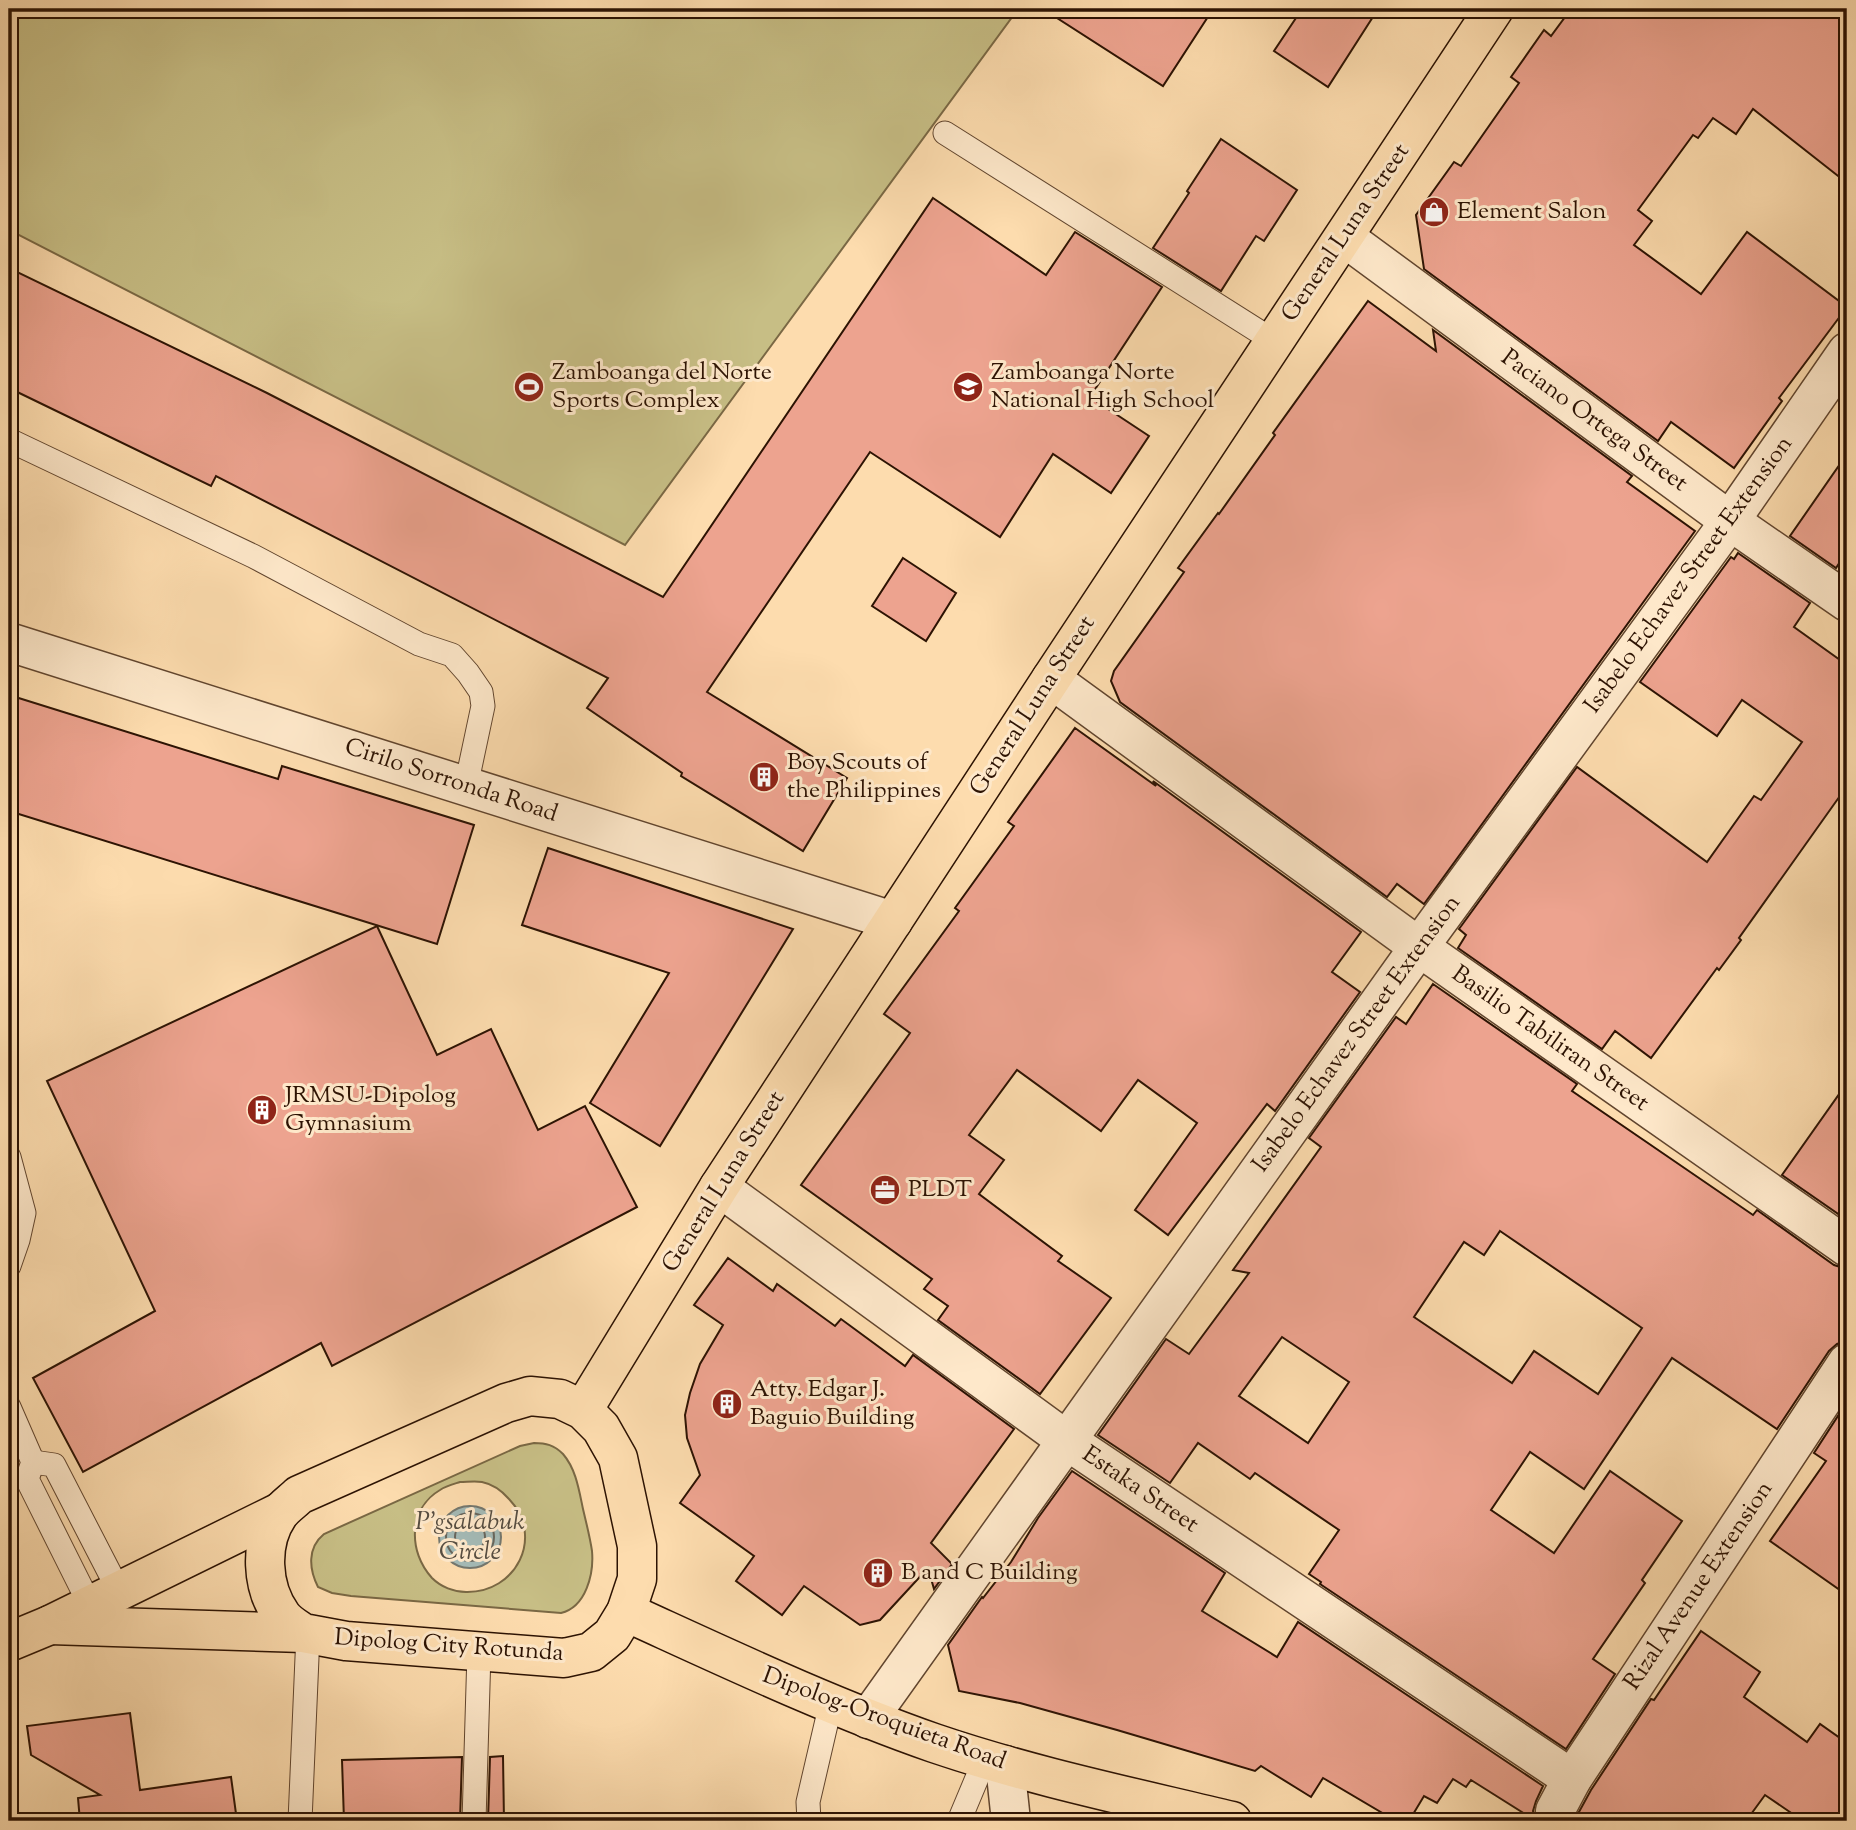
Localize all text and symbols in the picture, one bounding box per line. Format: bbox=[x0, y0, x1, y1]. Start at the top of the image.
street label: General Luna Street bbox=[1274, 137, 1418, 329]
shop icon: Element Salon bbox=[1417, 195, 1451, 229]
place label: Element Salon bbox=[1457, 195, 1606, 229]
street label: Paciano Ortega Street bbox=[1494, 342, 1694, 500]
place label: Zamboanga del Norte Sports Complex bbox=[552, 356, 772, 418]
place label: Zamboanga Norte National High School bbox=[991, 356, 1215, 418]
sports icon: Zamboanga del Norte Sports Complex bbox=[512, 370, 546, 404]
school or university icon: Zamboanga Norte National High School bbox=[951, 370, 985, 404]
street label: Isabelo Echavez Street Extension bbox=[1577, 429, 1801, 721]
street label: General Luna Street bbox=[962, 609, 1104, 803]
street label: Cirilo Sorronda Road bbox=[340, 730, 562, 832]
place label: Boy Scouts of the Philippines bbox=[787, 746, 941, 808]
building icon: Boy Scouts of the Philippines bbox=[747, 760, 781, 794]
street label: Isabelo Echavez Street Extension bbox=[1245, 888, 1469, 1180]
street label: Basilio Tabiliran Street bbox=[1444, 958, 1656, 1120]
place label: JRMSU-Dipolog Gymnasium bbox=[283, 1079, 456, 1141]
street label: General Luna Street bbox=[654, 1085, 794, 1279]
building icon: JRMSU-Dipolog Gymnasium bbox=[245, 1093, 279, 1127]
office icon: PLDT bbox=[868, 1173, 902, 1207]
place label: PLDT bbox=[908, 1173, 972, 1207]
place label: Atty. Edgar J. Baguio Building bbox=[750, 1373, 915, 1435]
building icon: Atty. Edgar J. Baguio Building bbox=[710, 1387, 744, 1421]
street label: Estaka Street bbox=[1075, 1438, 1205, 1542]
street label: Rizal Avenue Extension bbox=[1616, 1475, 1782, 1697]
water label: P'gsalabuk Circle bbox=[415, 1504, 525, 1571]
building icon: B and C Building bbox=[861, 1556, 895, 1590]
place label: B and C Building bbox=[901, 1556, 1078, 1590]
street label: Dipolog City Rotunda bbox=[333, 1621, 565, 1671]
street label: Dipolog-Oroquieta Road bbox=[757, 1659, 1011, 1779]

